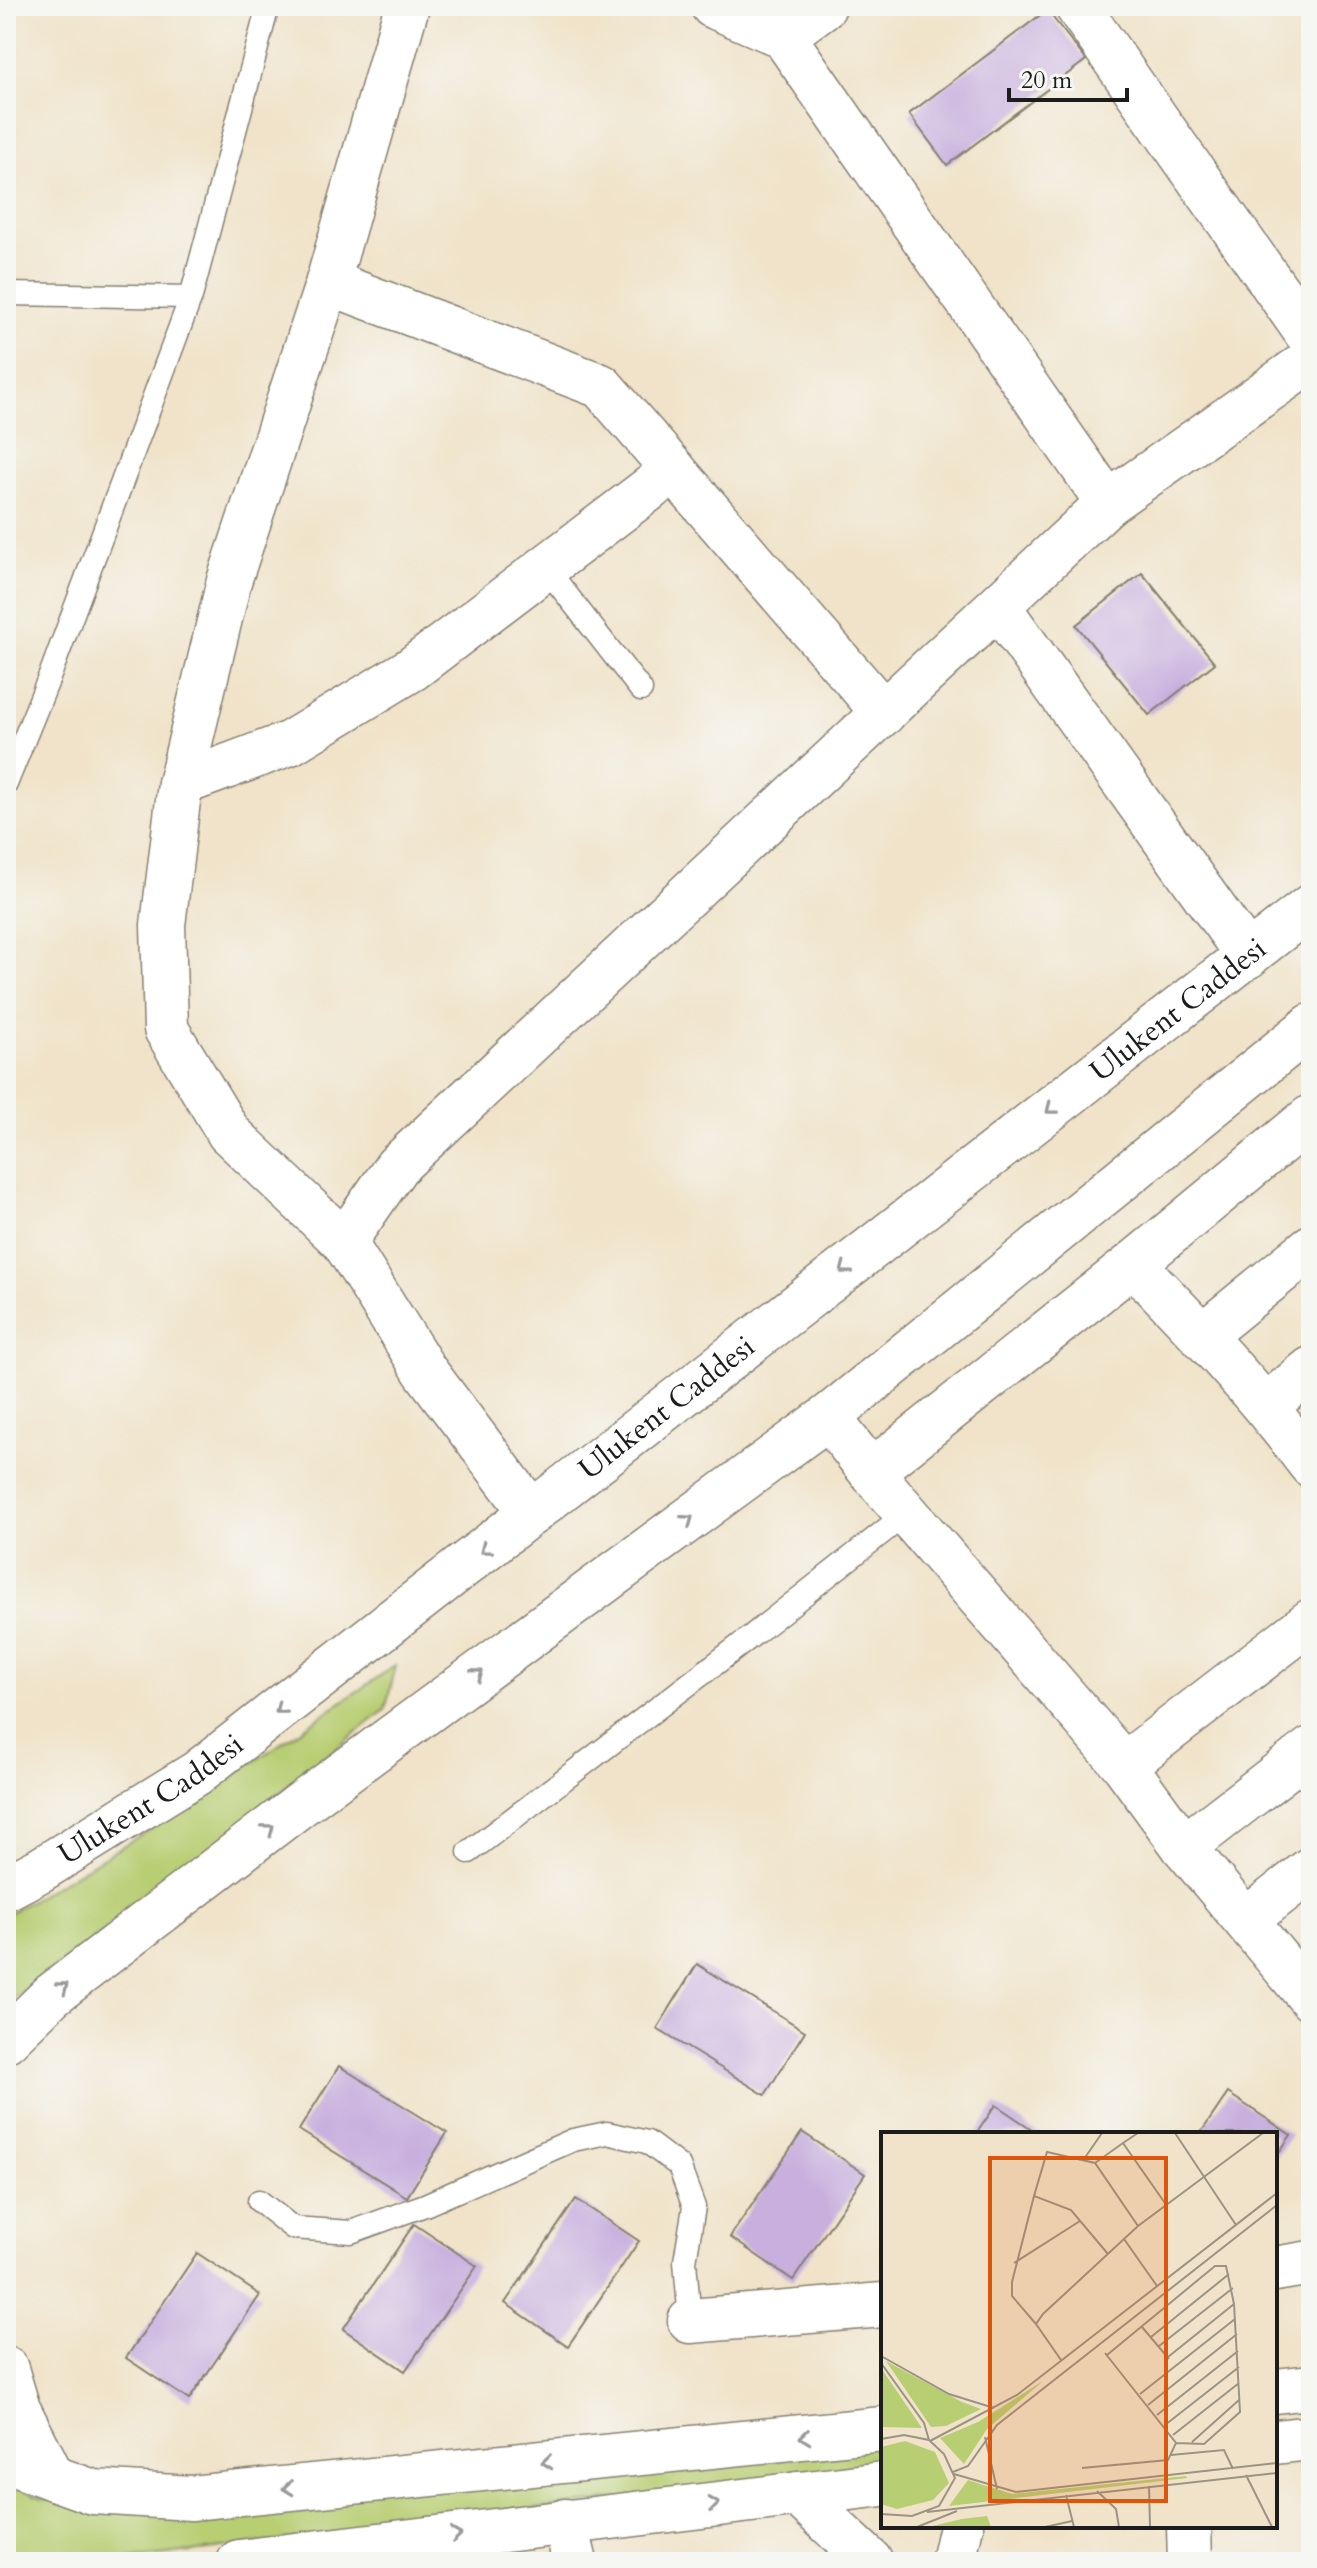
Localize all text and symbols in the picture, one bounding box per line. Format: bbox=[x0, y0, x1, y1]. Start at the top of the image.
scale bar bbox=[1009, 52, 1127, 102]
text: 20 m bbox=[1021, 64, 1073, 97]
street label: Ulukent Caddesi bbox=[1082, 928, 1275, 1092]
one-way arrow bbox=[1045, 1099, 1060, 1114]
one-way arrow bbox=[839, 1259, 854, 1273]
street label: Ulukent Caddesi bbox=[570, 1326, 763, 1490]
one-way arrow bbox=[679, 1515, 693, 1530]
one-way arrow bbox=[480, 1539, 494, 1553]
one-way arrow bbox=[469, 1669, 484, 1684]
one-way arrow bbox=[274, 1699, 289, 1713]
street label: Ulukent Caddesi bbox=[51, 1724, 252, 1875]
one-way arrow bbox=[260, 1824, 275, 1838]
one-way arrow bbox=[54, 1983, 69, 1997]
inset map bbox=[881, 2132, 1277, 2528]
one-way arrow bbox=[798, 2428, 811, 2445]
one-way arrow bbox=[540, 2454, 553, 2471]
one-way arrow bbox=[281, 2479, 294, 2496]
one-way arrow bbox=[708, 2495, 721, 2512]
one-way arrow bbox=[449, 2527, 462, 2544]

